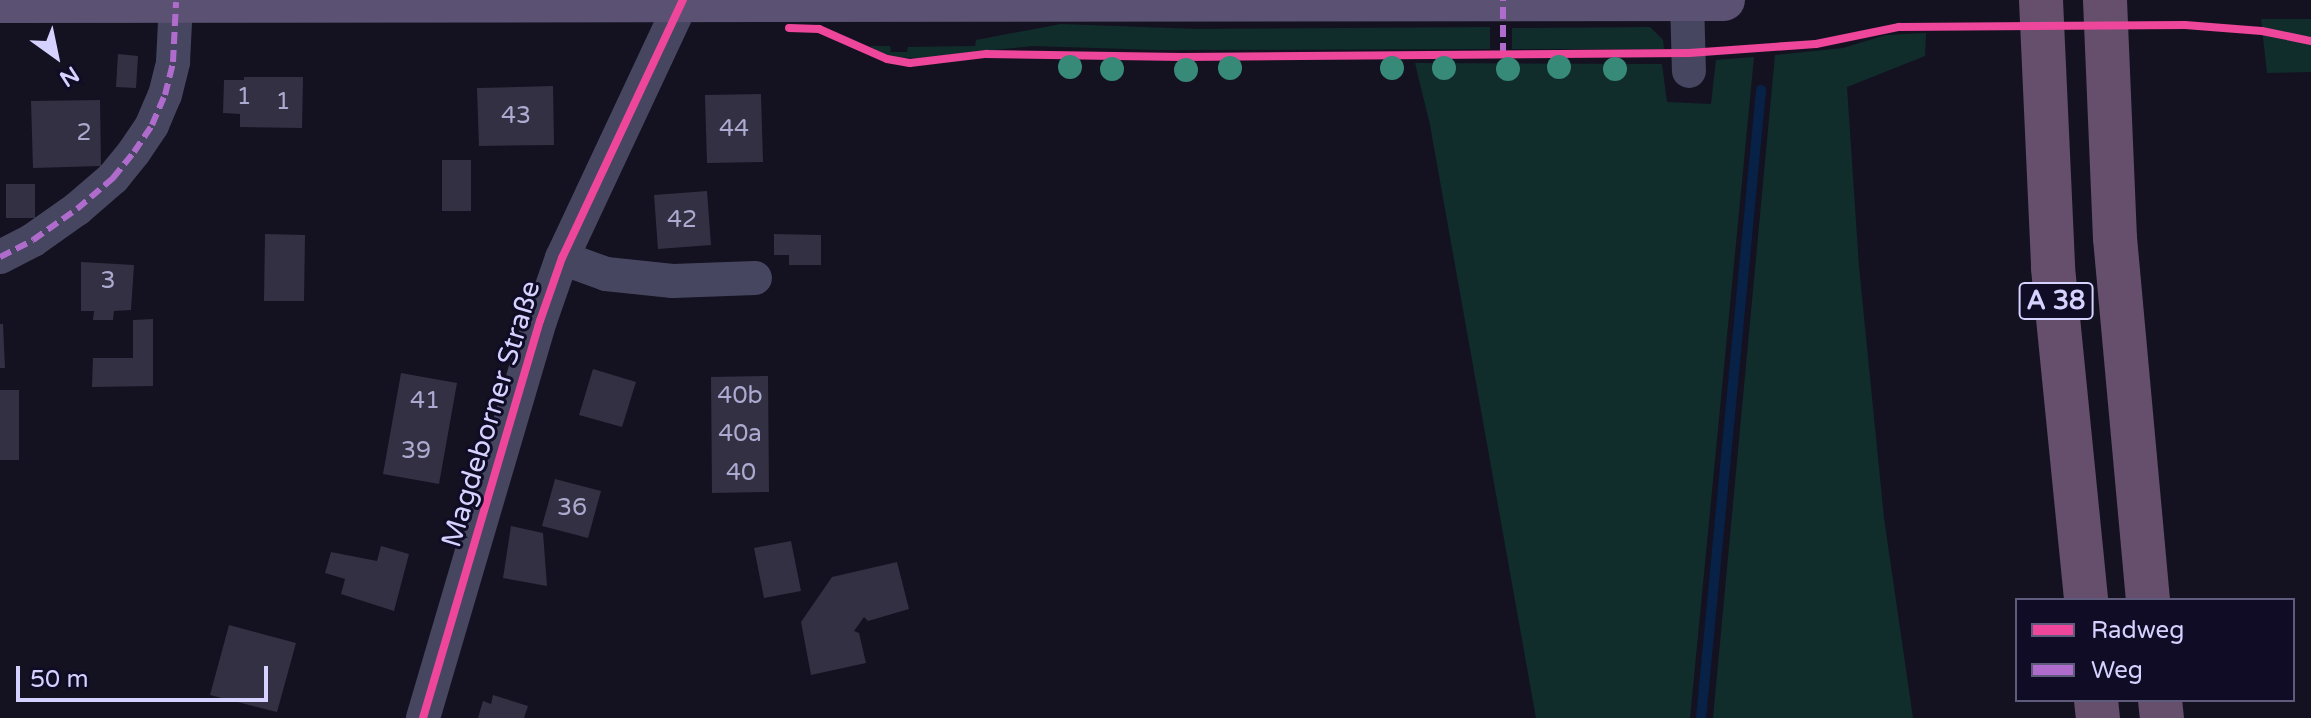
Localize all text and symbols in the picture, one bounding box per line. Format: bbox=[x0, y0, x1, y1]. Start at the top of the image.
north arrow bbox=[16, 16, 96, 96]
text: N bbox=[55, 60, 84, 92]
house number: 1 bbox=[236, 83, 252, 111]
house number: 1 bbox=[275, 88, 291, 116]
house number: 43 bbox=[501, 102, 531, 130]
house number: 44 bbox=[719, 115, 749, 143]
house number: 2 bbox=[76, 119, 92, 147]
house number: 42 bbox=[667, 206, 697, 234]
house number: 3 bbox=[100, 267, 116, 295]
street label: Magdeborner Straße bbox=[434, 277, 548, 551]
road number: A 38 bbox=[2018, 279, 2094, 323]
house number: 40b bbox=[717, 382, 763, 410]
house number: 41 bbox=[410, 387, 440, 415]
house number: 40a bbox=[718, 420, 762, 448]
house number: 39 bbox=[401, 437, 431, 465]
house number: 40 bbox=[726, 459, 756, 487]
house number: 36 bbox=[557, 494, 587, 522]
legend bbox=[2015, 598, 2295, 702]
text: Radweg bbox=[2091, 616, 2184, 645]
scale bar bbox=[20, 650, 272, 700]
text: Weg bbox=[2091, 656, 2143, 685]
text: 50 m bbox=[30, 665, 88, 694]

